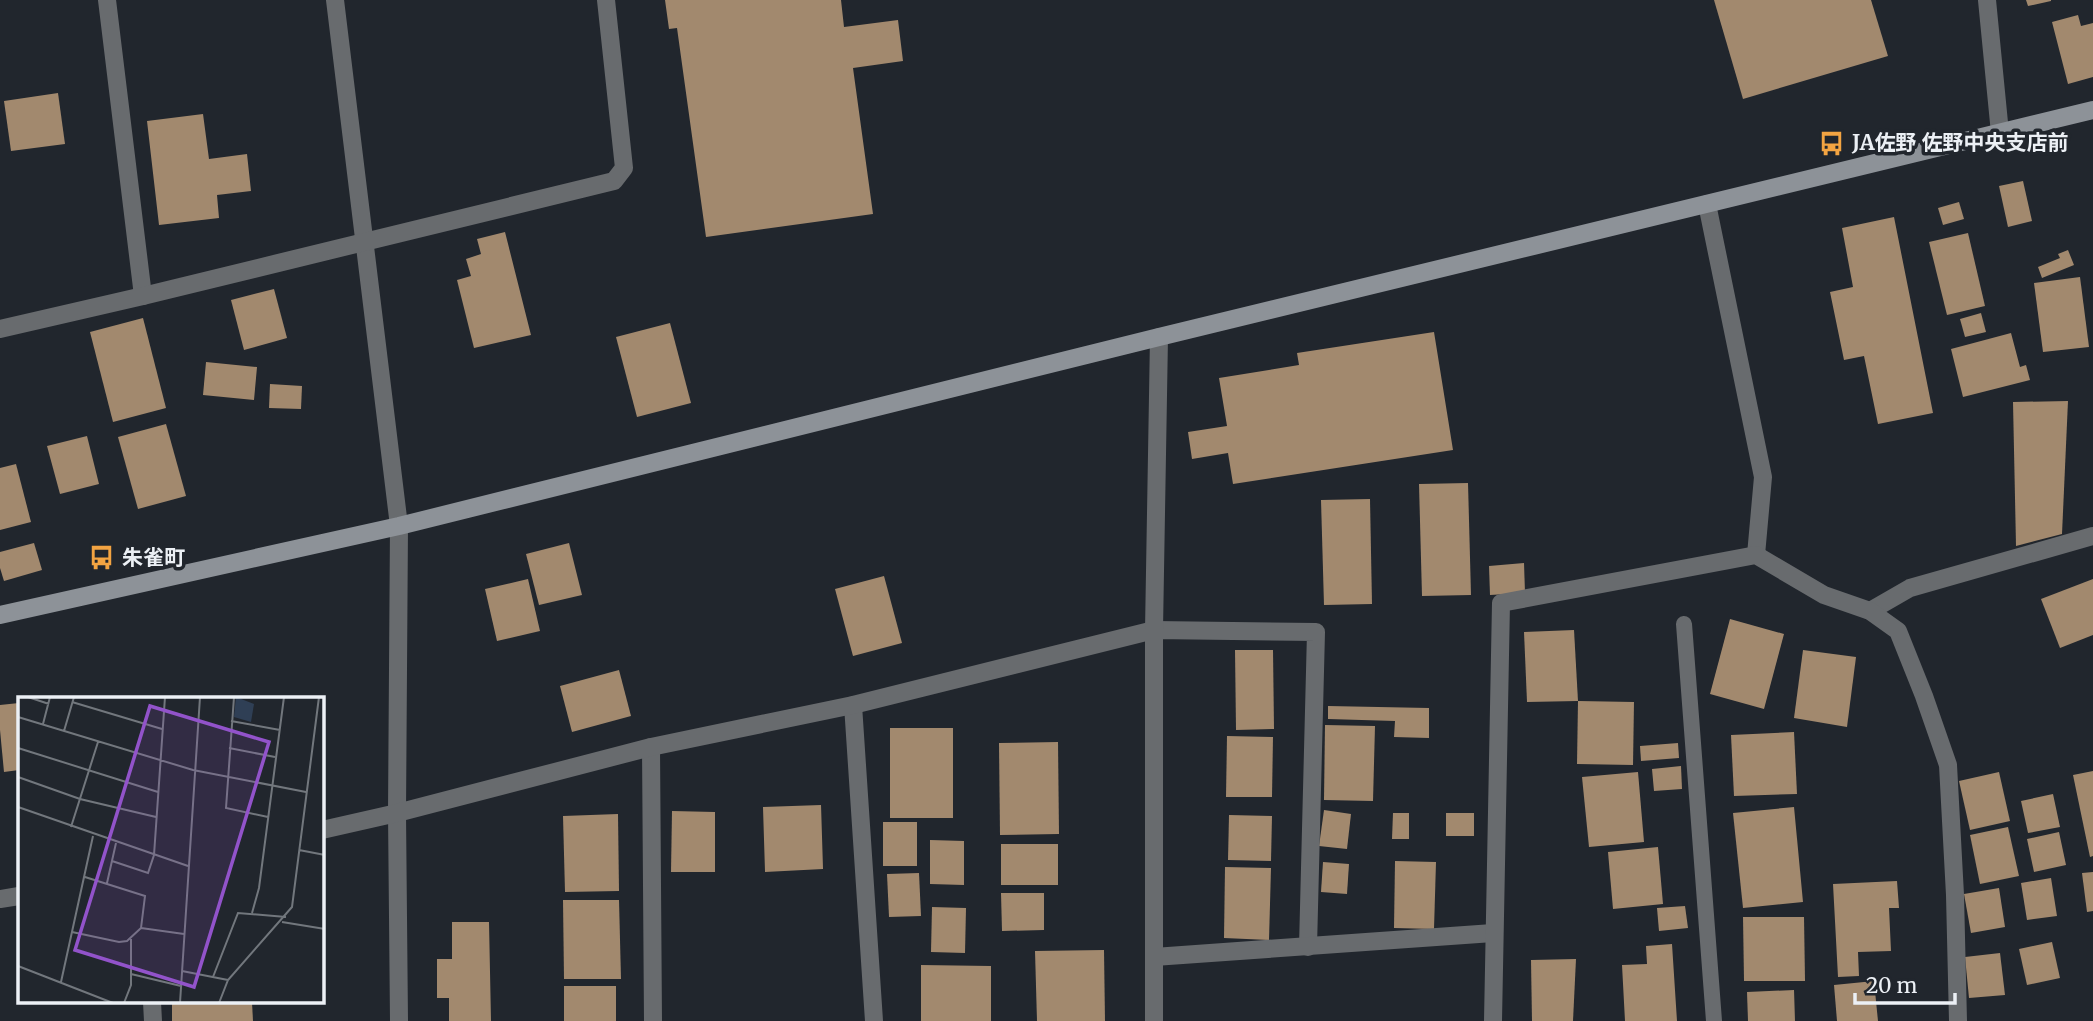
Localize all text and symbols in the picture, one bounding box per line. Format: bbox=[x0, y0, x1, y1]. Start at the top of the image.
bus stop icon: JA佐野 佐野中央支店前 bbox=[1818, 129, 1846, 157]
place label: JA佐野 佐野中央支店前 bbox=[1851, 129, 2069, 156]
bus stop icon: 朱雀町 bbox=[88, 544, 116, 572]
place label: 朱雀町 bbox=[122, 544, 185, 571]
inset map bbox=[18, 697, 324, 1004]
scale bar bbox=[1855, 962, 1955, 1006]
text: 20 m bbox=[1866, 972, 1918, 999]

